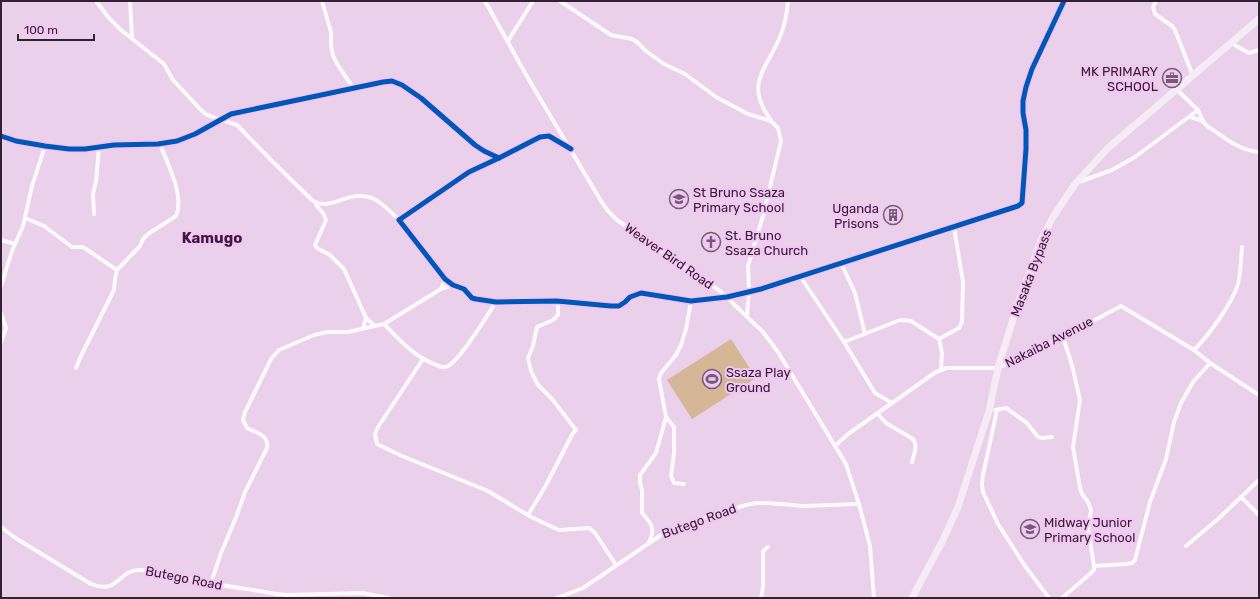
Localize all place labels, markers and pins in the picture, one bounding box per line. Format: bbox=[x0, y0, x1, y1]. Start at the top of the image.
place label: MK PRIMARY SCHOOL bbox=[1081, 64, 1159, 94]
office icon: MK PRIMARY SCHOOL bbox=[1161, 67, 1183, 89]
place label: St Bruno Ssaza Primary School bbox=[693, 185, 785, 215]
school or university icon: St Bruno Ssaza Primary School bbox=[668, 188, 690, 210]
place label: Uganda Prisons bbox=[832, 201, 879, 231]
building icon: Uganda Prisons bbox=[882, 204, 904, 226]
place label: St. Bruno Ssaza Church bbox=[725, 228, 808, 258]
church icon: St. Bruno Ssaza Church bbox=[700, 231, 722, 253]
place label: Ssaza Play Ground bbox=[726, 365, 791, 395]
sports icon: Ssaza Play Ground bbox=[701, 368, 723, 390]
place label: Midway Junior Primary School bbox=[1044, 515, 1135, 545]
school or university icon: Midway Junior Primary School bbox=[1019, 518, 1041, 540]

